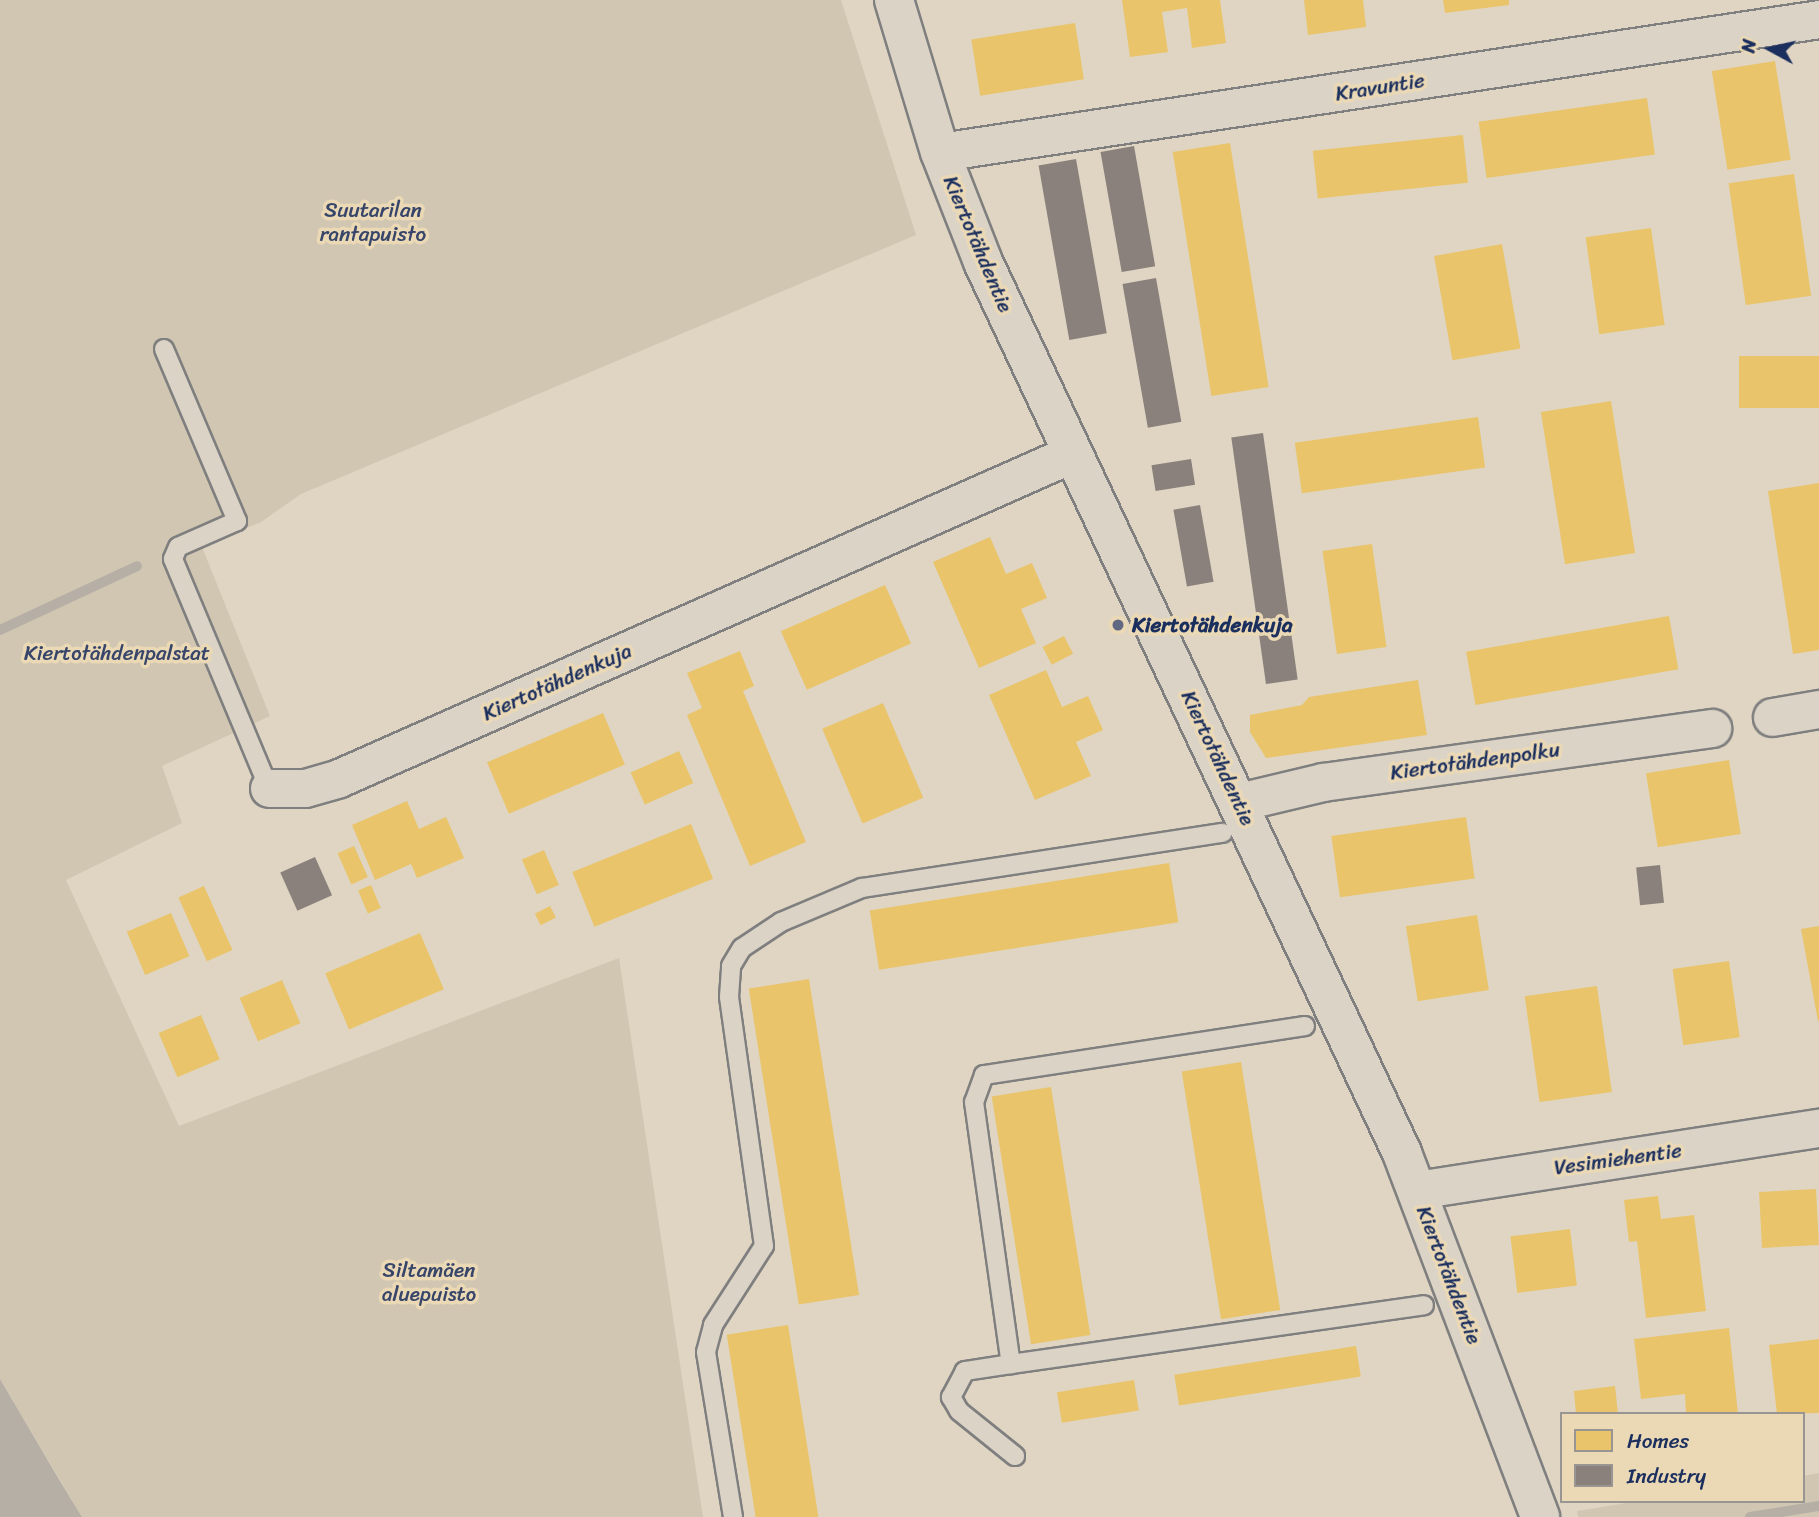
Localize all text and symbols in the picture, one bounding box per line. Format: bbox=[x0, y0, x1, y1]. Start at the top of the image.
north arrow bbox=[1735, 14, 1805, 84]
text: N bbox=[1731, 37, 1766, 55]
street label: Kravuntie bbox=[1334, 68, 1426, 106]
street label: Kiertotähdentie bbox=[938, 172, 1018, 316]
park label: Suutarilan rantapuisto bbox=[320, 197, 426, 247]
place label: Kiertotähdenkuja bbox=[1132, 612, 1293, 638]
marker: Kiertotähdenkuja bbox=[1110, 617, 1126, 633]
street label: Kiertotähdenkuja bbox=[479, 638, 635, 726]
park label: Kiertotähdenpalstat bbox=[24, 640, 210, 666]
street label: Kiertotähdentie bbox=[1176, 687, 1260, 829]
street label: Kiertotähdenpolku bbox=[1389, 737, 1561, 785]
street label: Vesimiehentie bbox=[1553, 1138, 1683, 1180]
street label: Kiertotähdentie bbox=[1411, 1202, 1487, 1348]
park label: Siltamäen aluepuisto bbox=[382, 1257, 476, 1307]
legend bbox=[1560, 1412, 1805, 1503]
text: Homes bbox=[1627, 1422, 1689, 1460]
text: Industry bbox=[1627, 1457, 1706, 1495]

